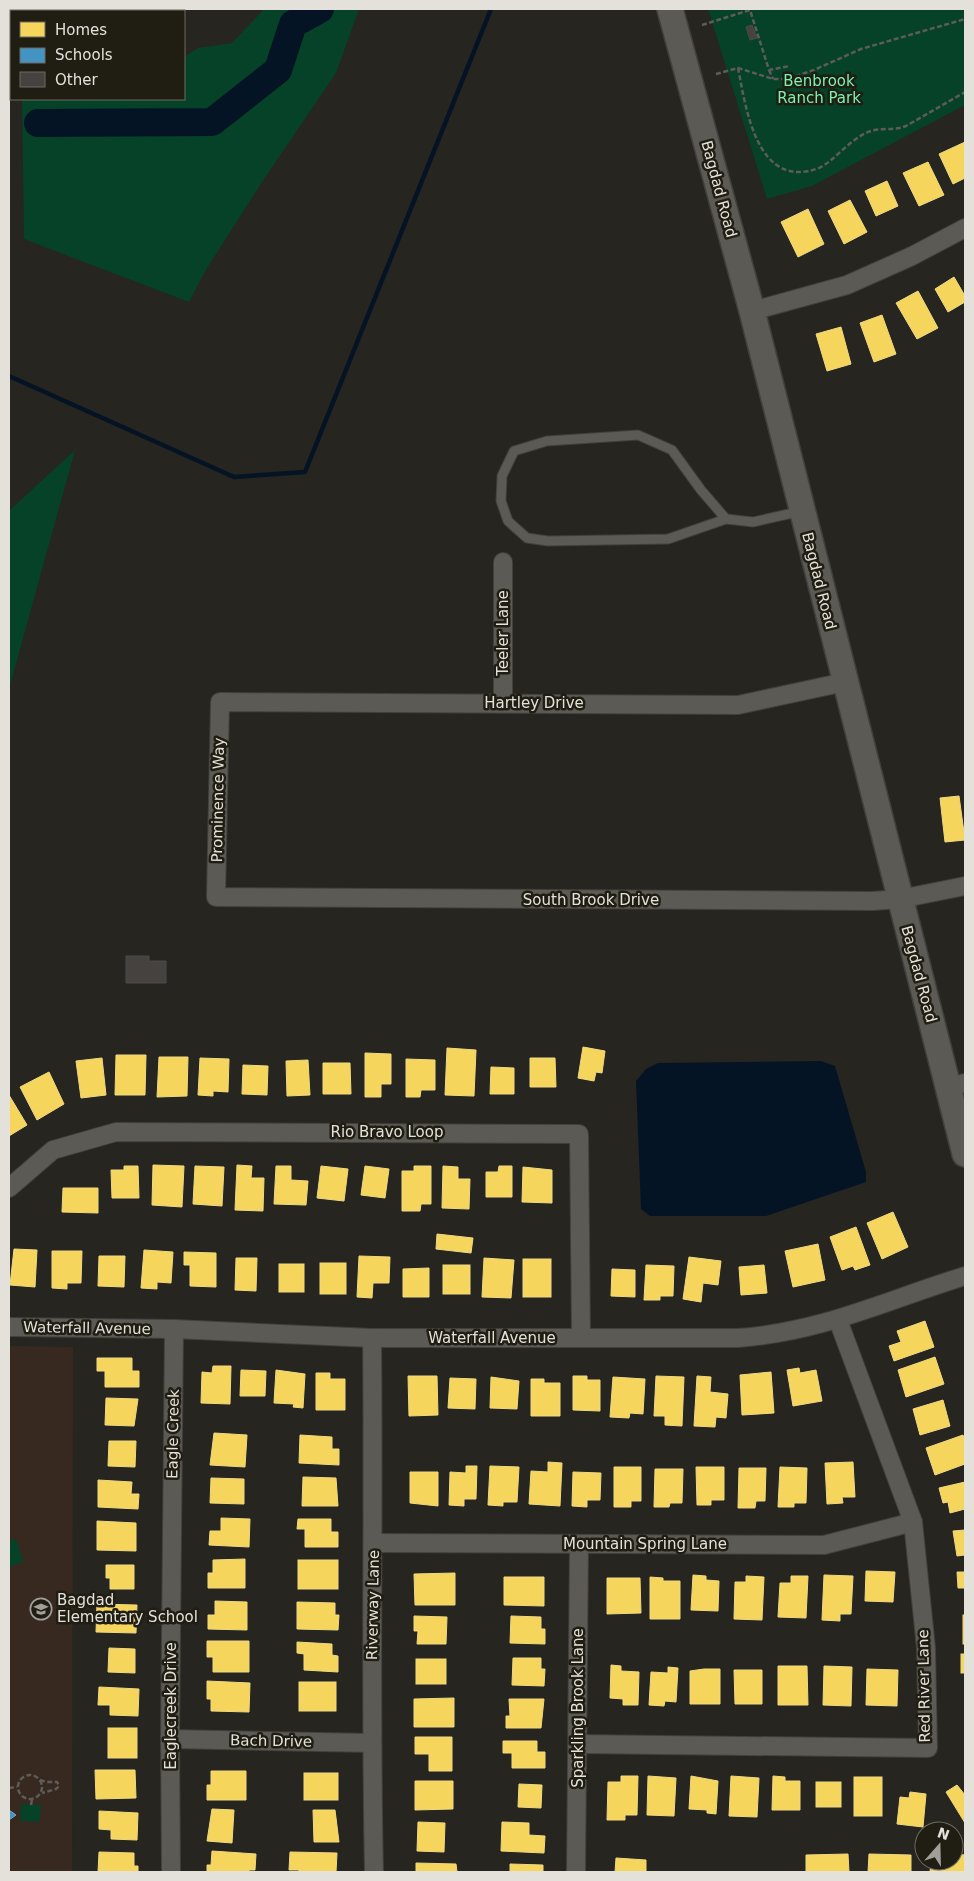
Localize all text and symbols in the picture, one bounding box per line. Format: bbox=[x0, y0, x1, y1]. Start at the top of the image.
legend bbox=[10, 10, 185, 100]
text: Homes bbox=[55, 21, 107, 39]
text: Schools bbox=[55, 46, 113, 64]
text: Other bbox=[55, 71, 98, 89]
park label: Benbrook Ranch Park bbox=[777, 72, 861, 107]
street label: Bagdad Road bbox=[697, 139, 741, 239]
street label: Bagdad Road bbox=[798, 530, 840, 632]
street label: Teeler Lane bbox=[494, 590, 512, 677]
street label: Hartley Drive bbox=[484, 694, 584, 712]
street label: Prominence Way bbox=[208, 737, 228, 863]
street label: South Brook Drive bbox=[523, 891, 659, 909]
street label: Bagdad Road bbox=[897, 924, 941, 1024]
street label: Rio Bravo Loop bbox=[331, 1123, 443, 1141]
street label: Waterfall Avenue bbox=[23, 1318, 151, 1338]
street label: Waterfall Avenue bbox=[428, 1329, 556, 1347]
street label: Eagle Creek bbox=[163, 1389, 183, 1479]
street label: Mountain Spring Lane bbox=[563, 1535, 727, 1553]
street label: Riverway Lane bbox=[363, 1550, 383, 1660]
place label: Bagdad Elementary School bbox=[57, 1591, 198, 1626]
school or university icon: Bagdad Elementary School bbox=[29, 1597, 53, 1621]
street label: Sparkling Brook Lane bbox=[569, 1628, 587, 1788]
street label: Red River Lane bbox=[914, 1629, 934, 1743]
street label: Eaglecreek Drive bbox=[162, 1642, 180, 1770]
street label: Bach Drive bbox=[230, 1731, 312, 1751]
north arrow bbox=[914, 1821, 964, 1871]
text: N bbox=[935, 1824, 952, 1843]

